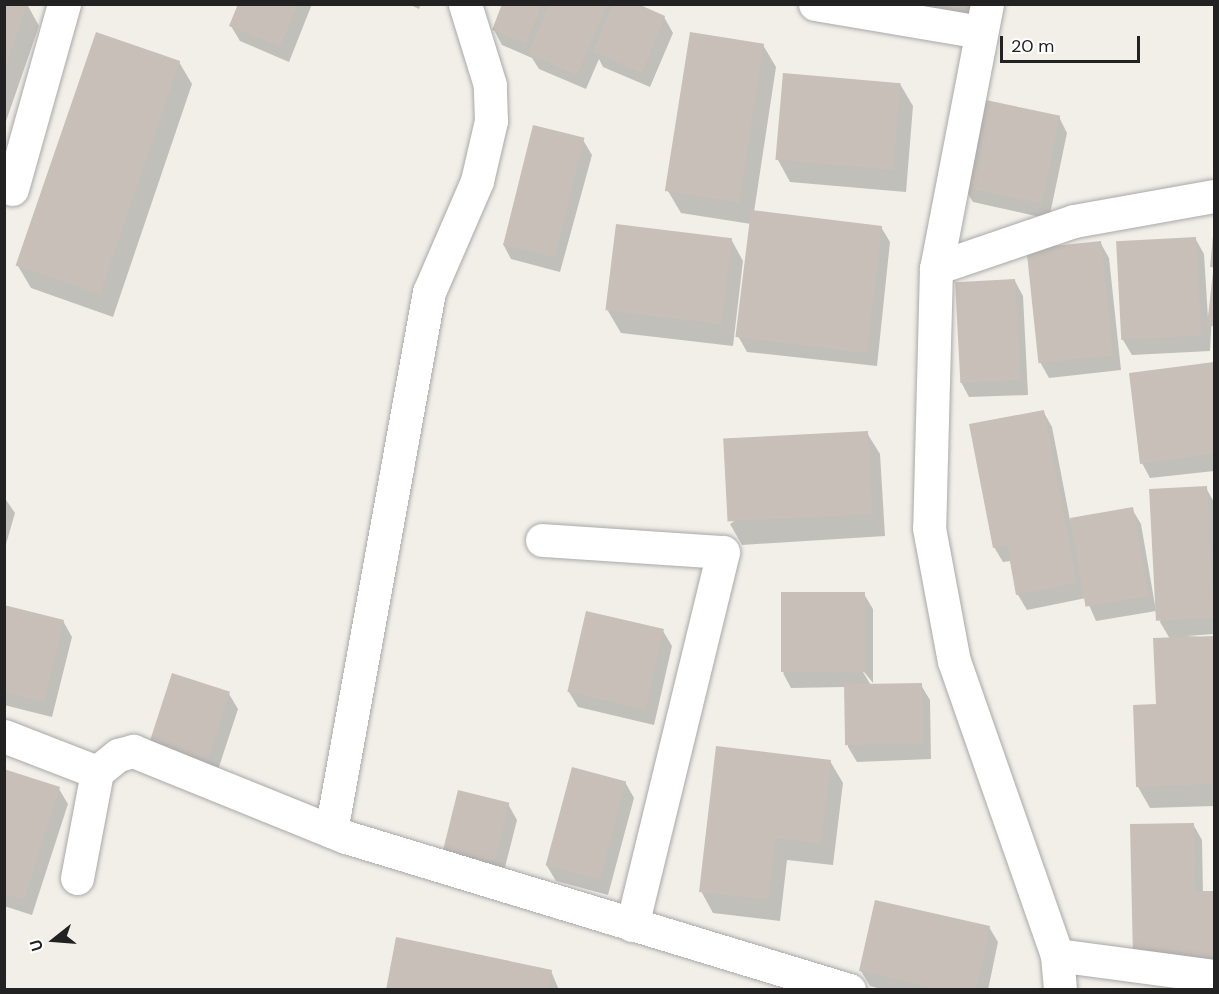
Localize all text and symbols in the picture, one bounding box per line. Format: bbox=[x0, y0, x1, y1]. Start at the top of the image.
scale bar bbox=[1003, 24, 1142, 62]
text: 20 m bbox=[1011, 34, 1054, 58]
north arrow bbox=[24, 910, 84, 970]
text: U bbox=[25, 937, 48, 954]

